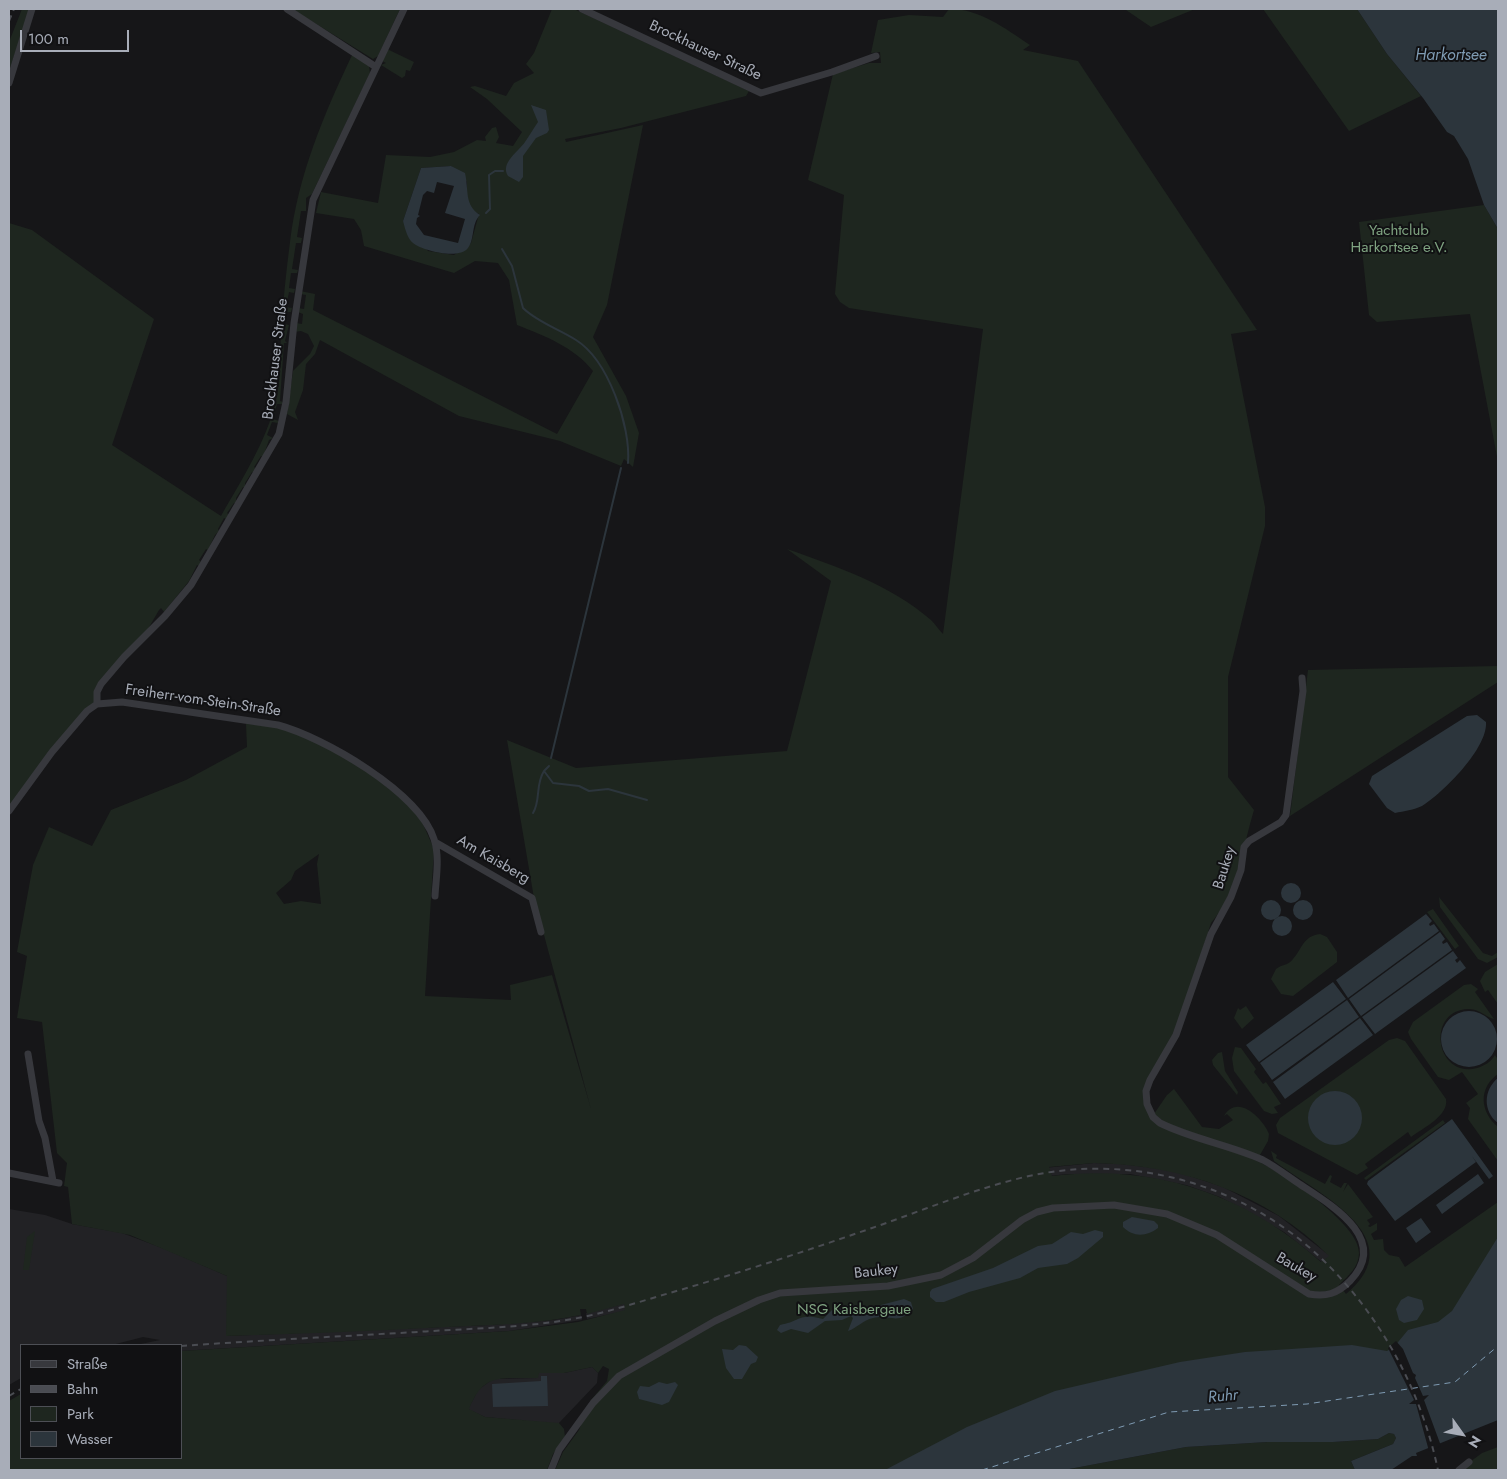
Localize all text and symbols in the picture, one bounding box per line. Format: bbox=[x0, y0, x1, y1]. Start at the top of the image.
street label: Brockhauser Straße bbox=[646, 17, 764, 85]
scale bar bbox=[22, 20, 131, 52]
text: 100 m bbox=[28, 28, 69, 50]
water label: Harkortsee bbox=[1415, 46, 1487, 66]
park label: Yachtclub Harkortsee e.V. bbox=[1351, 222, 1447, 257]
street label: Brockhauser Straße bbox=[260, 297, 292, 421]
street label: Freiherr-vom-Stein-Straße bbox=[124, 681, 282, 721]
street label: Am Kaisberg bbox=[453, 832, 533, 888]
street label: Baukey bbox=[1210, 844, 1240, 892]
street label: Baukey bbox=[1272, 1249, 1320, 1287]
street label: Baukey bbox=[853, 1261, 899, 1283]
park label: NSG Kaisbergaue bbox=[797, 1301, 911, 1319]
legend bbox=[20, 1344, 182, 1459]
text: Straße bbox=[67, 1353, 107, 1375]
text: Bahn bbox=[67, 1378, 98, 1400]
water label: Ruhr bbox=[1207, 1386, 1239, 1408]
text: Park bbox=[67, 1403, 94, 1425]
north arrow bbox=[1437, 1409, 1487, 1459]
text: Wasser bbox=[67, 1428, 113, 1450]
text: N bbox=[1463, 1432, 1486, 1452]

